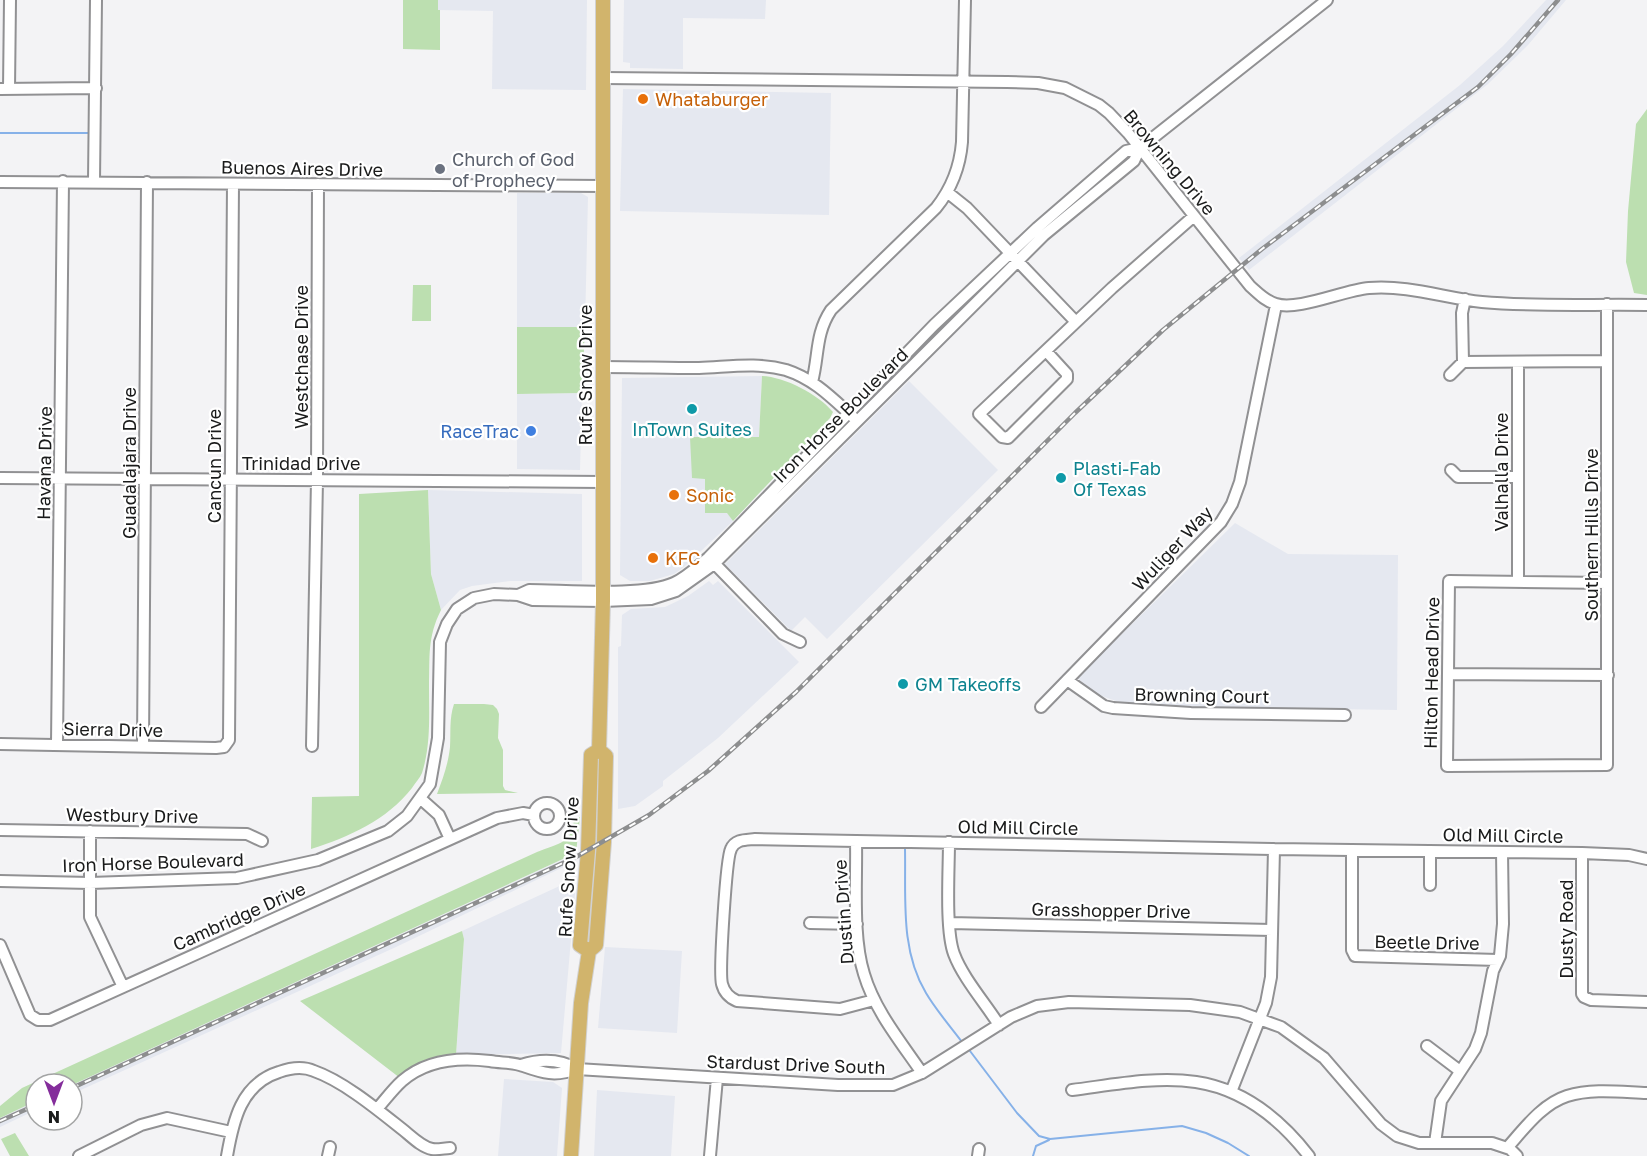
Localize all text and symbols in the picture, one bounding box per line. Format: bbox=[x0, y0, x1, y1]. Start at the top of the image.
place label: Whataburger bbox=[655, 88, 768, 110]
marker: Whataburger bbox=[636, 92, 650, 106]
street label: Browning Drive bbox=[1119, 105, 1221, 219]
place label: Church of God of Prophecy bbox=[452, 148, 575, 191]
street label: Buenos Aires Drive bbox=[221, 156, 383, 180]
marker: Church of God of Prophecy bbox=[433, 162, 447, 176]
street label: Westchase Drive bbox=[290, 285, 312, 429]
street label: Rufe Snow Drive bbox=[574, 305, 596, 446]
street label: Iron Horse Boulevard bbox=[768, 343, 912, 487]
street label: Guadalajara Drive bbox=[118, 387, 140, 539]
marker: InTown Suites bbox=[685, 402, 699, 416]
street label: Havana Drive bbox=[32, 406, 56, 520]
street label: Cancun Drive bbox=[203, 409, 225, 523]
street label: Valhalla Drive bbox=[1490, 413, 1512, 531]
place label: InTown Suites bbox=[632, 418, 752, 440]
place label: RaceTrac bbox=[440, 420, 519, 442]
marker: RaceTrac bbox=[524, 424, 538, 438]
street label: Southern Hills Drive bbox=[1580, 448, 1602, 622]
street label: Trinidad Drive bbox=[242, 452, 360, 474]
place label: Plasti-Fab Of Texas bbox=[1073, 457, 1161, 500]
marker: Plasti-Fab Of Texas bbox=[1054, 471, 1068, 485]
place label: Sonic bbox=[686, 484, 734, 506]
marker: Sonic bbox=[667, 488, 681, 502]
street label: Wuliger Way bbox=[1127, 501, 1217, 595]
place label: KFC bbox=[665, 547, 700, 569]
marker: KFC bbox=[646, 551, 660, 565]
street label: Hilton Head Drive bbox=[1419, 597, 1443, 749]
place label: GM Takeoffs bbox=[915, 673, 1021, 695]
marker: GM Takeoffs bbox=[896, 677, 910, 691]
street label: Browning Court bbox=[1134, 683, 1270, 707]
street label: Sierra Drive bbox=[63, 717, 163, 741]
street label: Rufe Snow Drive bbox=[553, 796, 583, 938]
street label: Westbury Drive bbox=[66, 803, 198, 827]
street label: Old Mill Circle bbox=[958, 815, 1078, 839]
street label: Old Mill Circle bbox=[1443, 823, 1563, 847]
street label: Iron Horse Boulevard bbox=[62, 848, 244, 876]
street label: Dustin Drive bbox=[828, 859, 858, 965]
street label: Cambridge Drive bbox=[169, 877, 309, 955]
street label: Dusty Road bbox=[1555, 879, 1577, 979]
street label: Grasshopper Drive bbox=[1031, 898, 1191, 922]
street label: Beetle Drive bbox=[1374, 930, 1480, 954]
street label: Stardust Drive South bbox=[706, 1050, 886, 1078]
north arrow bbox=[24, 1072, 84, 1132]
text: N bbox=[48, 1107, 60, 1127]

